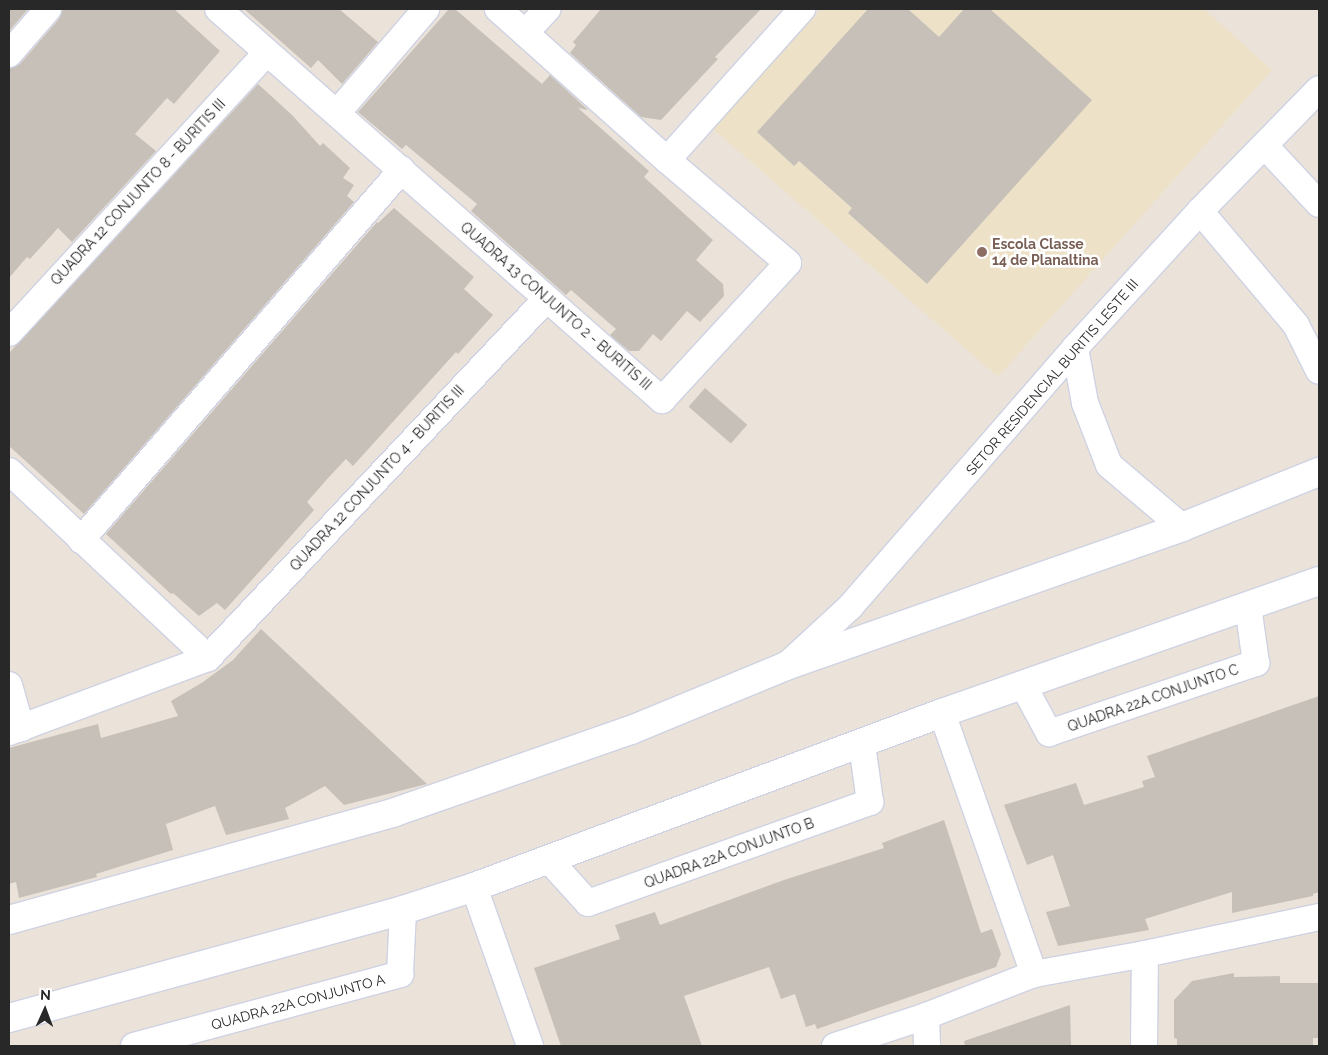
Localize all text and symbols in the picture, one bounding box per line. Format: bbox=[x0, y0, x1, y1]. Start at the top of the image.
street label: QUADRA 12 CONJUNTO 8 - BURITIS III bbox=[47, 95, 229, 289]
street label: QUADRA 13 CONJUNTO 2 - BURITIS III bbox=[457, 218, 655, 394]
place label: Escola Classe 14 de Planaltina bbox=[992, 236, 1099, 268]
marker: Escola Classe 14 de Planaltina bbox=[976, 246, 988, 258]
street label: SETOR RESIDENCIAL BURITIS LESTE III bbox=[962, 275, 1142, 479]
street label: QUADRA 12 CONJUNTO 4 - BURITIS III bbox=[286, 382, 468, 574]
street label: QUADRA 22A CONJUNTO C bbox=[1065, 661, 1241, 735]
street label: QUADRA 22A CONJUNTO B bbox=[641, 814, 817, 892]
street label: QUADRA 22A CONJUNTO A bbox=[209, 971, 387, 1033]
north arrow bbox=[20, 985, 70, 1035]
text: N bbox=[40, 987, 51, 1003]

